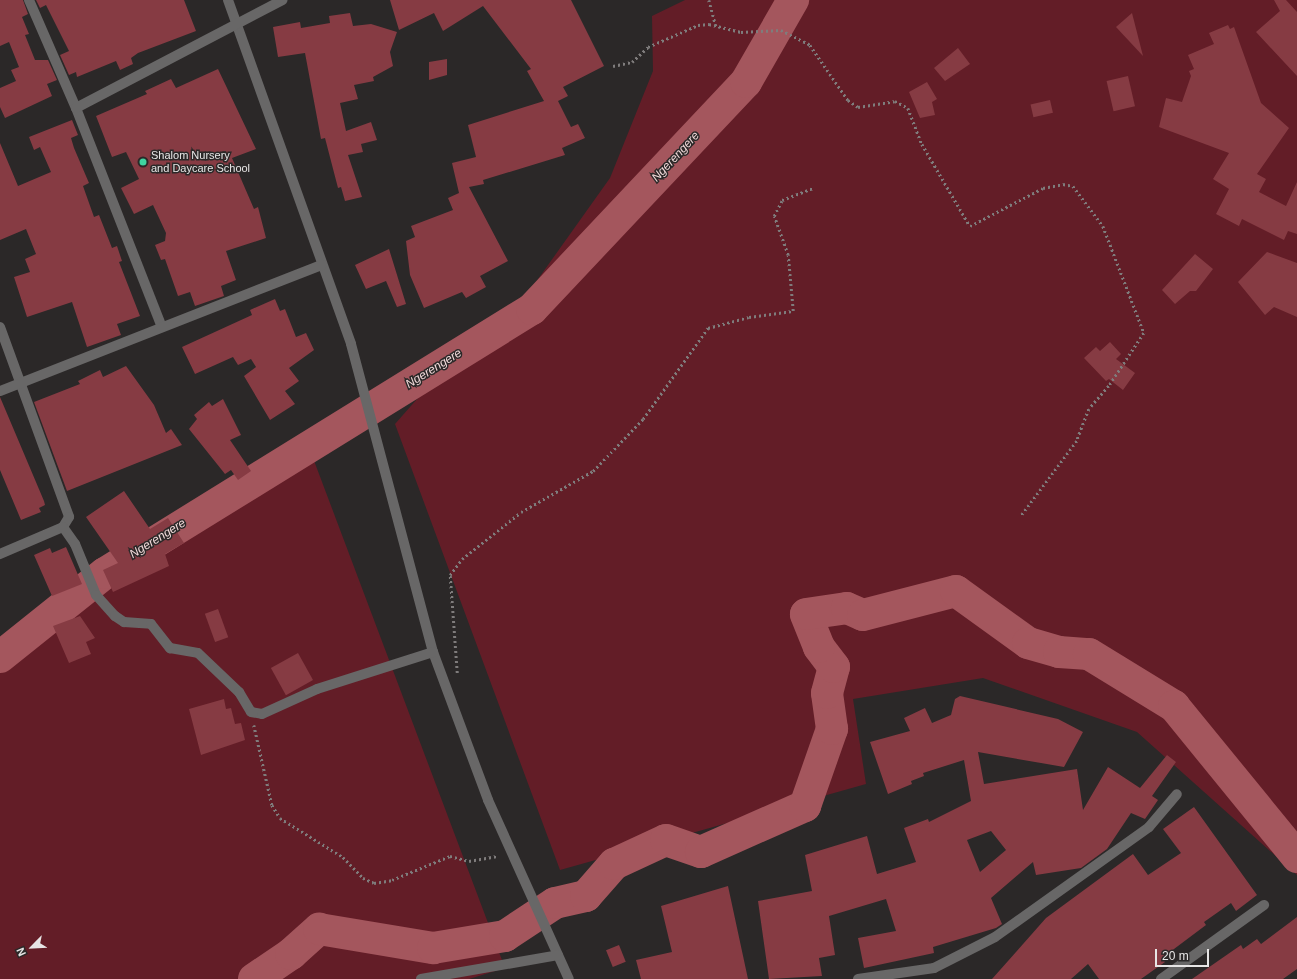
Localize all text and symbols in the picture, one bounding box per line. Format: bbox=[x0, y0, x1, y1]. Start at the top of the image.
water label: Ngerengere bbox=[649, 129, 703, 185]
place label: Shalom Nursery and Daycare School bbox=[151, 149, 250, 175]
marker: Shalom Nursery and Daycare School bbox=[138, 157, 148, 167]
water label: Ngerengere bbox=[403, 346, 465, 392]
water label: Ngerengere bbox=[127, 516, 189, 562]
north arrow bbox=[12, 927, 52, 967]
scale bar bbox=[1157, 941, 1211, 967]
text: N bbox=[14, 946, 28, 958]
text: 20 m bbox=[1162, 949, 1189, 963]

